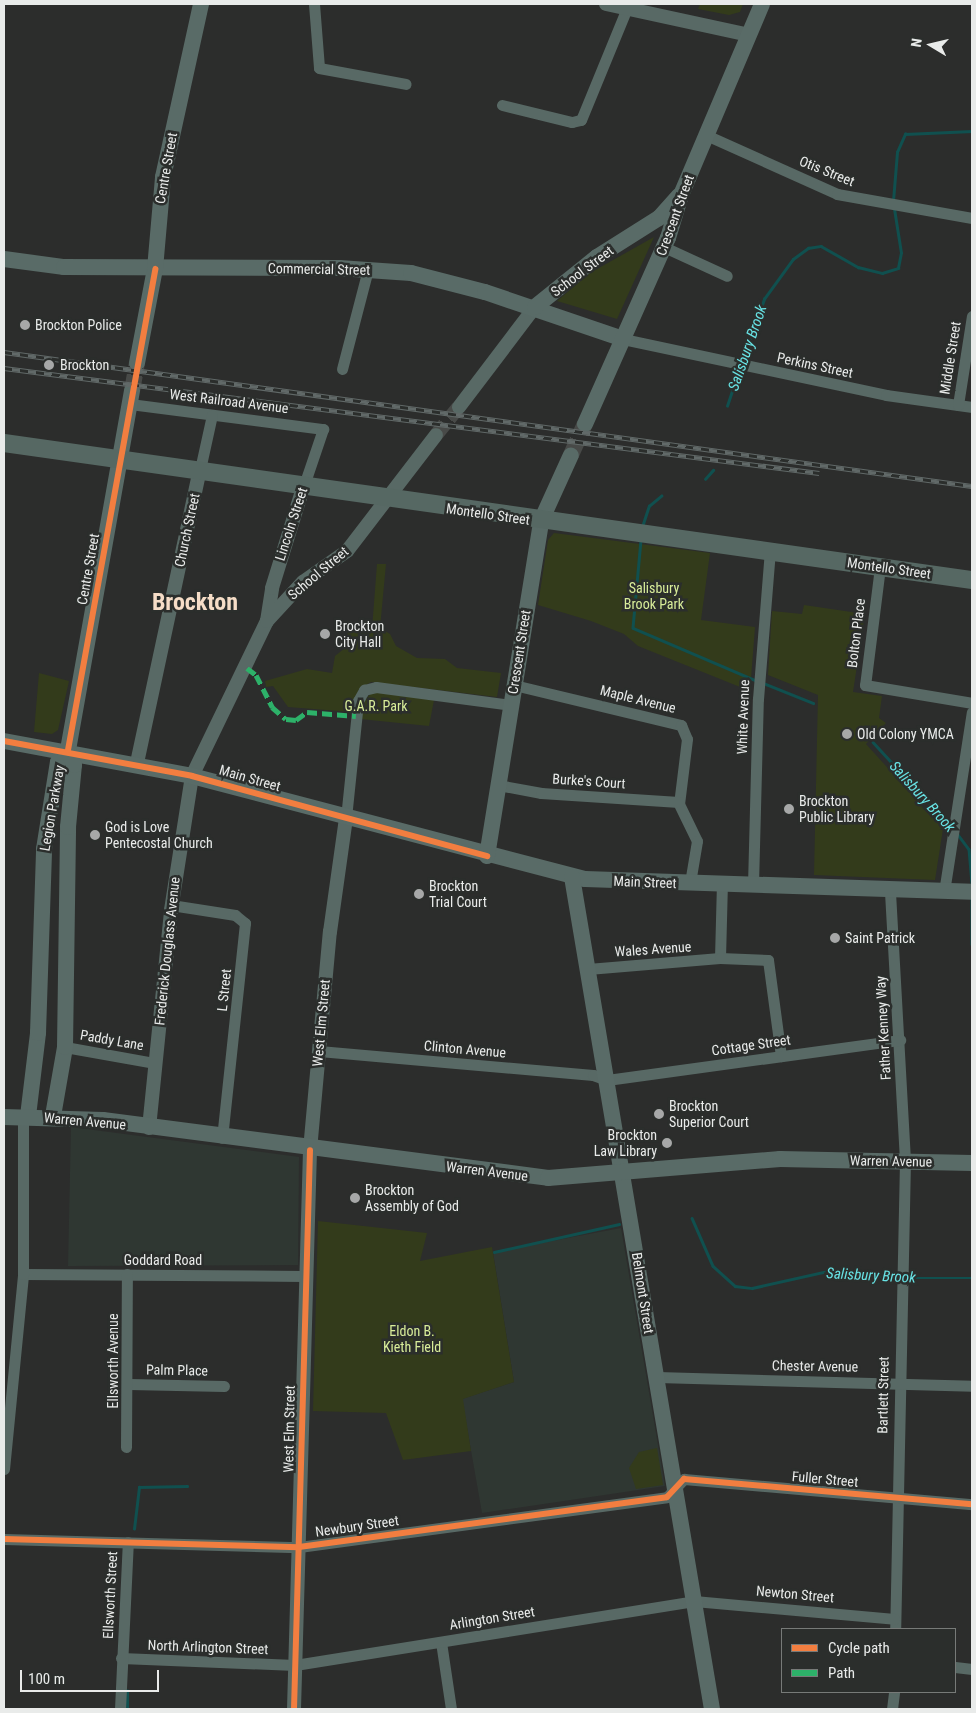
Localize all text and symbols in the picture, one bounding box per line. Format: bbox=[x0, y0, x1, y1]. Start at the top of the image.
north arrow bbox=[906, 20, 956, 70]
text: N bbox=[908, 37, 925, 48]
street label: Centre Street bbox=[151, 131, 181, 205]
street label: Otis Street bbox=[797, 152, 857, 190]
street label: Crescent Street bbox=[653, 172, 697, 258]
street label: School Street bbox=[547, 242, 617, 300]
street label: Commercial Street bbox=[268, 260, 370, 278]
water label: Salisbury Brook bbox=[725, 303, 771, 393]
place label: Brockton Police bbox=[35, 317, 122, 333]
marker: Brockton Police bbox=[19, 319, 31, 331]
street label: Middle Street bbox=[936, 320, 964, 396]
street label: Perkins Street bbox=[775, 349, 855, 381]
place label: Brockton bbox=[60, 357, 109, 373]
marker: Brockton bbox=[42, 358, 56, 372]
street label: West Railroad Avenue bbox=[169, 385, 289, 417]
street label: Lincoln Street bbox=[271, 485, 311, 563]
street label: Church Street bbox=[171, 492, 203, 568]
street label: Montello Street bbox=[445, 500, 531, 528]
street label: Centre Street bbox=[73, 532, 103, 606]
street label: School Street bbox=[284, 543, 352, 603]
street label: Montello Street bbox=[846, 554, 932, 582]
park label: Salisbury Brook Park bbox=[624, 580, 684, 612]
district label: Brockton bbox=[152, 589, 238, 617]
street label: Bolton Place bbox=[843, 597, 869, 669]
street label: Crescent Street bbox=[504, 609, 534, 695]
place label: Brockton City Hall bbox=[335, 618, 384, 650]
marker: Brockton City Hall bbox=[319, 628, 331, 640]
street label: White Avenue bbox=[733, 679, 753, 755]
street label: Maple Avenue bbox=[598, 681, 678, 717]
park label: G.A.R. Park bbox=[344, 698, 408, 714]
place label: Old Colony YMCA bbox=[857, 726, 954, 742]
marker: Old Colony YMCA bbox=[841, 728, 853, 740]
water label: Salisbury Brook bbox=[885, 758, 959, 836]
street label: Main Street bbox=[217, 761, 283, 795]
street label: Legion Parkway bbox=[36, 764, 68, 852]
street label: Burke's Court bbox=[552, 770, 626, 792]
place label: Brockton Public Library bbox=[799, 793, 874, 826]
marker: Brockton Public Library bbox=[783, 803, 795, 815]
place label: God is Love Pentecostal Church bbox=[105, 819, 213, 852]
marker: God is Love Pentecostal Church bbox=[89, 829, 101, 841]
street label: Main Street bbox=[613, 873, 677, 891]
street label: Frederick Douglass Avenue bbox=[151, 876, 183, 1026]
place label: Brockton Trial Court bbox=[429, 878, 487, 910]
marker: Brockton Trial Court bbox=[413, 888, 425, 900]
place label: Saint Patrick bbox=[845, 930, 915, 946]
marker: Saint Patrick bbox=[829, 932, 841, 944]
street label: Wales Avenue bbox=[614, 938, 692, 960]
street label: L Street bbox=[213, 968, 235, 1012]
street label: Father Kenney Way bbox=[872, 976, 894, 1080]
street label: West Elm Street bbox=[309, 979, 333, 1067]
street label: Paddy Lane bbox=[79, 1026, 145, 1054]
street label: Cottage Street bbox=[710, 1031, 792, 1059]
street label: Clinton Avenue bbox=[423, 1037, 507, 1061]
place label: Brockton Superior Court bbox=[669, 1098, 749, 1130]
marker: Brockton Superior Court bbox=[653, 1108, 665, 1120]
street label: Warren Avenue bbox=[43, 1109, 127, 1133]
place label: Brockton Law Library bbox=[594, 1127, 657, 1160]
marker: Brockton Law Library bbox=[661, 1137, 673, 1149]
street label: Warren Avenue bbox=[850, 1152, 932, 1170]
street label: Warren Avenue bbox=[445, 1158, 529, 1184]
place label: Brockton Assembly of God bbox=[365, 1182, 459, 1214]
marker: Brockton Assembly of God bbox=[349, 1192, 361, 1204]
street label: Belmont Street bbox=[628, 1251, 658, 1335]
street label: Goddard Road bbox=[124, 1252, 202, 1268]
water label: Salisbury Brook bbox=[826, 1265, 916, 1287]
street label: Ellsworth Avenue bbox=[105, 1314, 121, 1408]
park label: Eldon B. Kieth Field bbox=[383, 1323, 441, 1355]
street label: Bartlett Street bbox=[874, 1356, 892, 1434]
street label: Chester Avenue bbox=[772, 1357, 858, 1375]
street label: Palm Place bbox=[146, 1361, 208, 1379]
street label: West Elm Street bbox=[280, 1385, 298, 1473]
street label: Fuller Street bbox=[791, 1468, 859, 1490]
street label: Newbury Street bbox=[314, 1512, 400, 1540]
street label: Ellsworth Street bbox=[99, 1551, 121, 1639]
street label: Newton Street bbox=[755, 1582, 835, 1606]
street label: Arlington Street bbox=[448, 1603, 536, 1633]
legend bbox=[781, 1628, 956, 1693]
street label: North Arlington Street bbox=[147, 1636, 269, 1658]
text: Cycle path bbox=[828, 1639, 890, 1657]
scale bar bbox=[22, 1660, 161, 1692]
text: Path bbox=[828, 1664, 855, 1682]
text: 100 m bbox=[28, 1670, 65, 1688]

